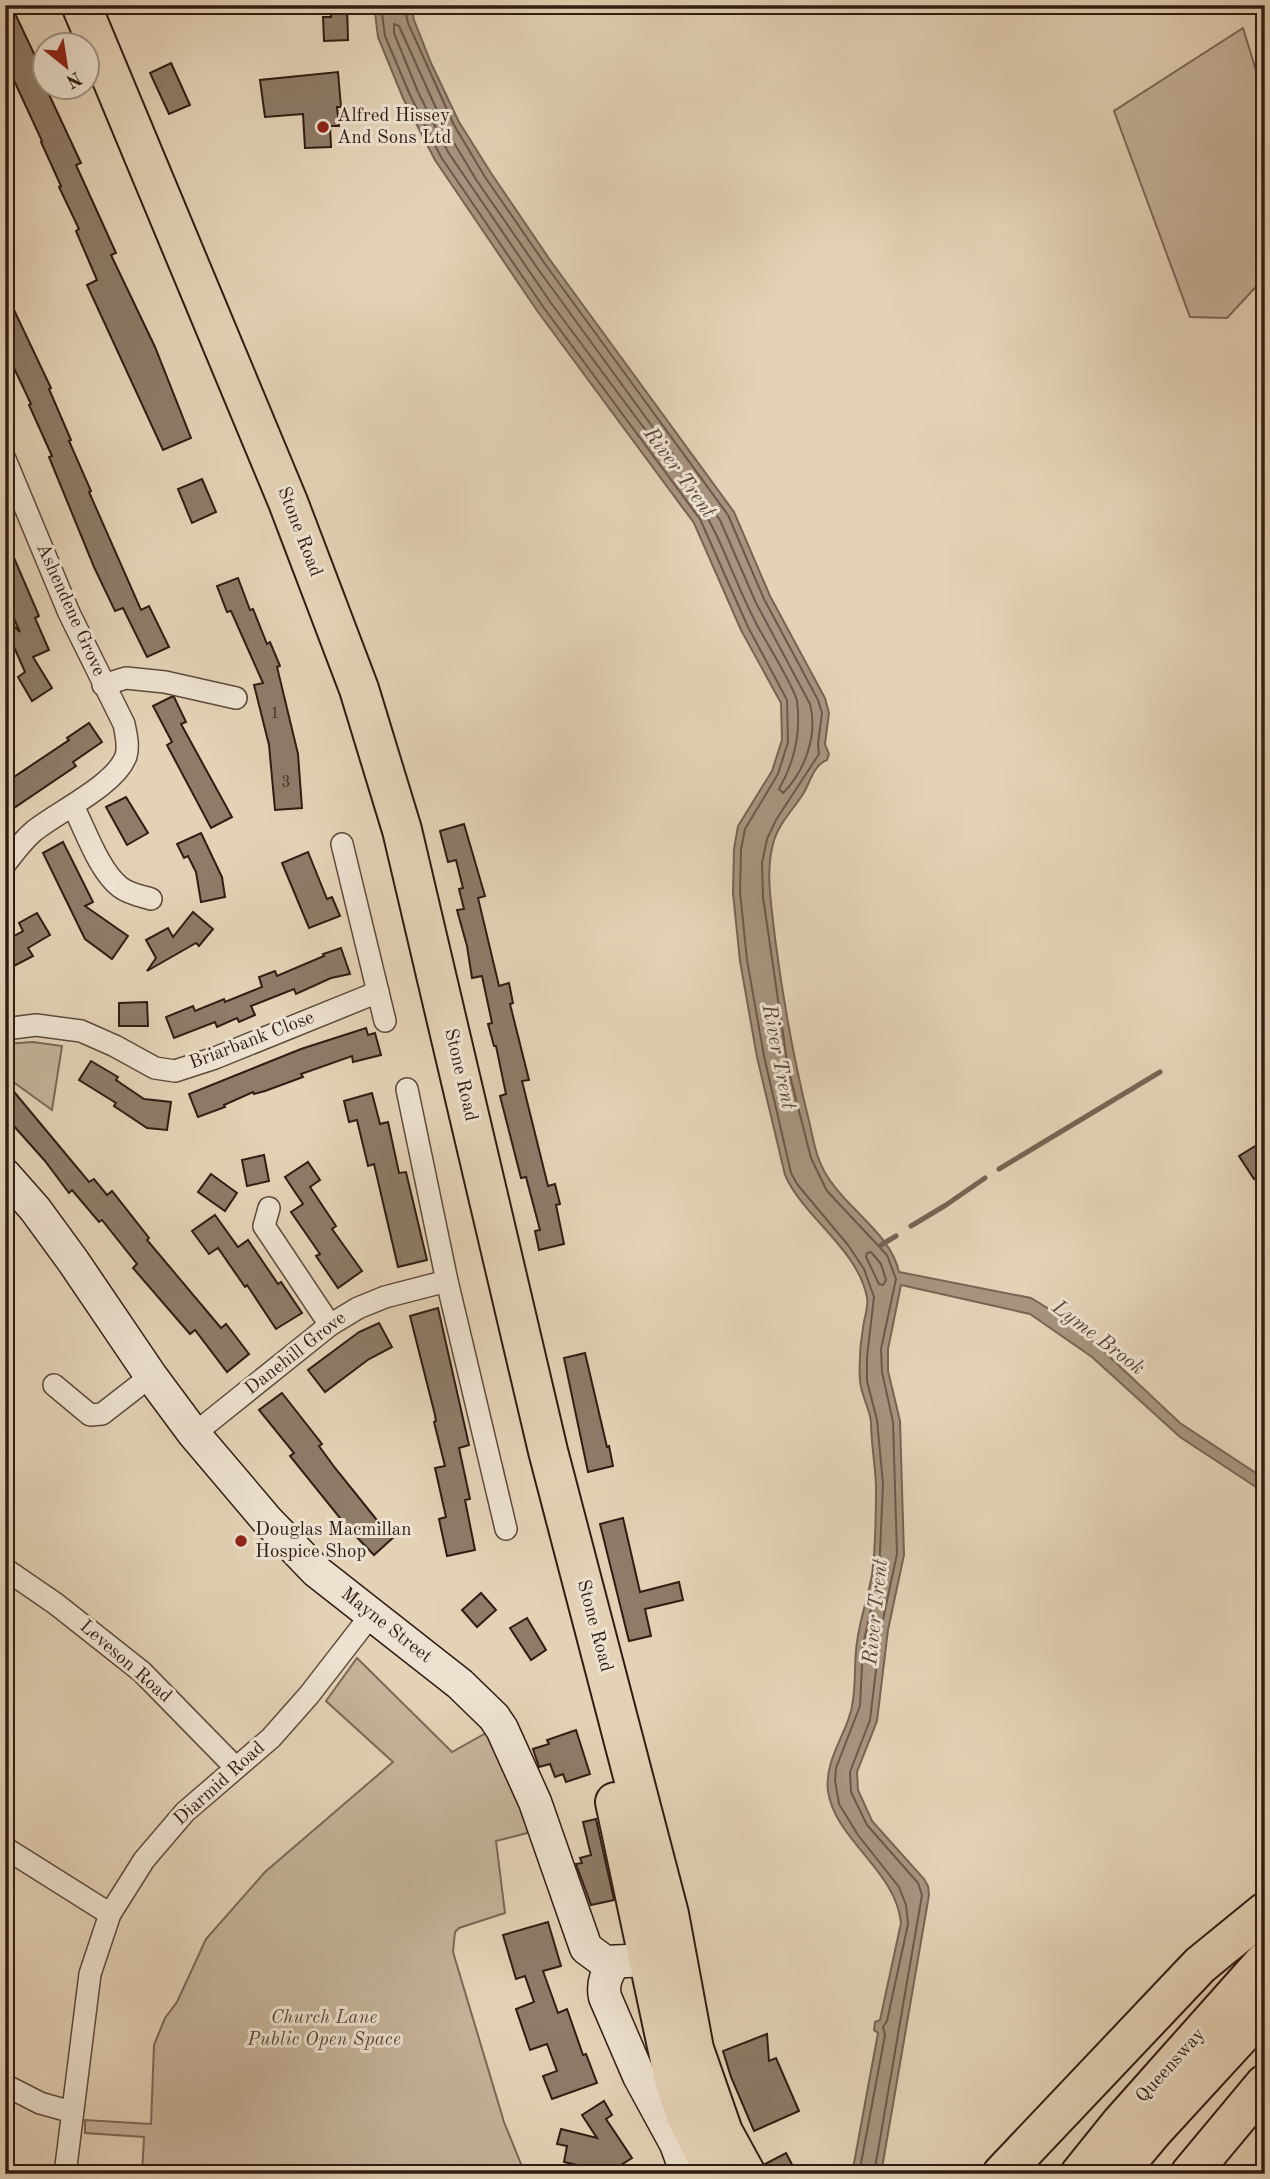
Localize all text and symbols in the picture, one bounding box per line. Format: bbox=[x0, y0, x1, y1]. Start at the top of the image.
north arrow bbox=[32, 32, 102, 102]
text: N bbox=[62, 67, 84, 91]
place label: Alfred Hissey And Sons Ltd bbox=[337, 107, 451, 148]
marker: Alfred Hissey And Sons Ltd bbox=[315, 119, 331, 135]
water label: River Trent bbox=[639, 423, 719, 522]
street label: Stone Road bbox=[273, 484, 325, 580]
street label: Ashendene Grove bbox=[32, 541, 108, 679]
house number: 1 bbox=[270, 706, 280, 722]
house number: 3 bbox=[281, 775, 291, 791]
water label: River Trent bbox=[757, 1002, 799, 1112]
street label: Briarbank Close bbox=[187, 1008, 317, 1074]
street label: Stone Road bbox=[440, 1027, 480, 1123]
water label: Lyme Brook bbox=[1047, 1296, 1148, 1379]
street label: Danehill Grove bbox=[242, 1309, 350, 1399]
place label: Douglas Macmillan Hospice Shop bbox=[255, 1521, 411, 1562]
marker: Douglas Macmillan Hospice Shop bbox=[233, 1533, 249, 1549]
water label: River Trent bbox=[860, 1558, 892, 1667]
street label: Stone Road bbox=[573, 1578, 615, 1674]
street label: Mayne Street bbox=[337, 1585, 435, 1667]
street label: Leveson Road bbox=[75, 1617, 175, 1707]
street label: Diarmid Road bbox=[171, 1738, 269, 1830]
park label: Church Lane Public Open Space bbox=[246, 2009, 401, 2050]
street label: Queensway bbox=[1133, 2025, 1209, 2107]

